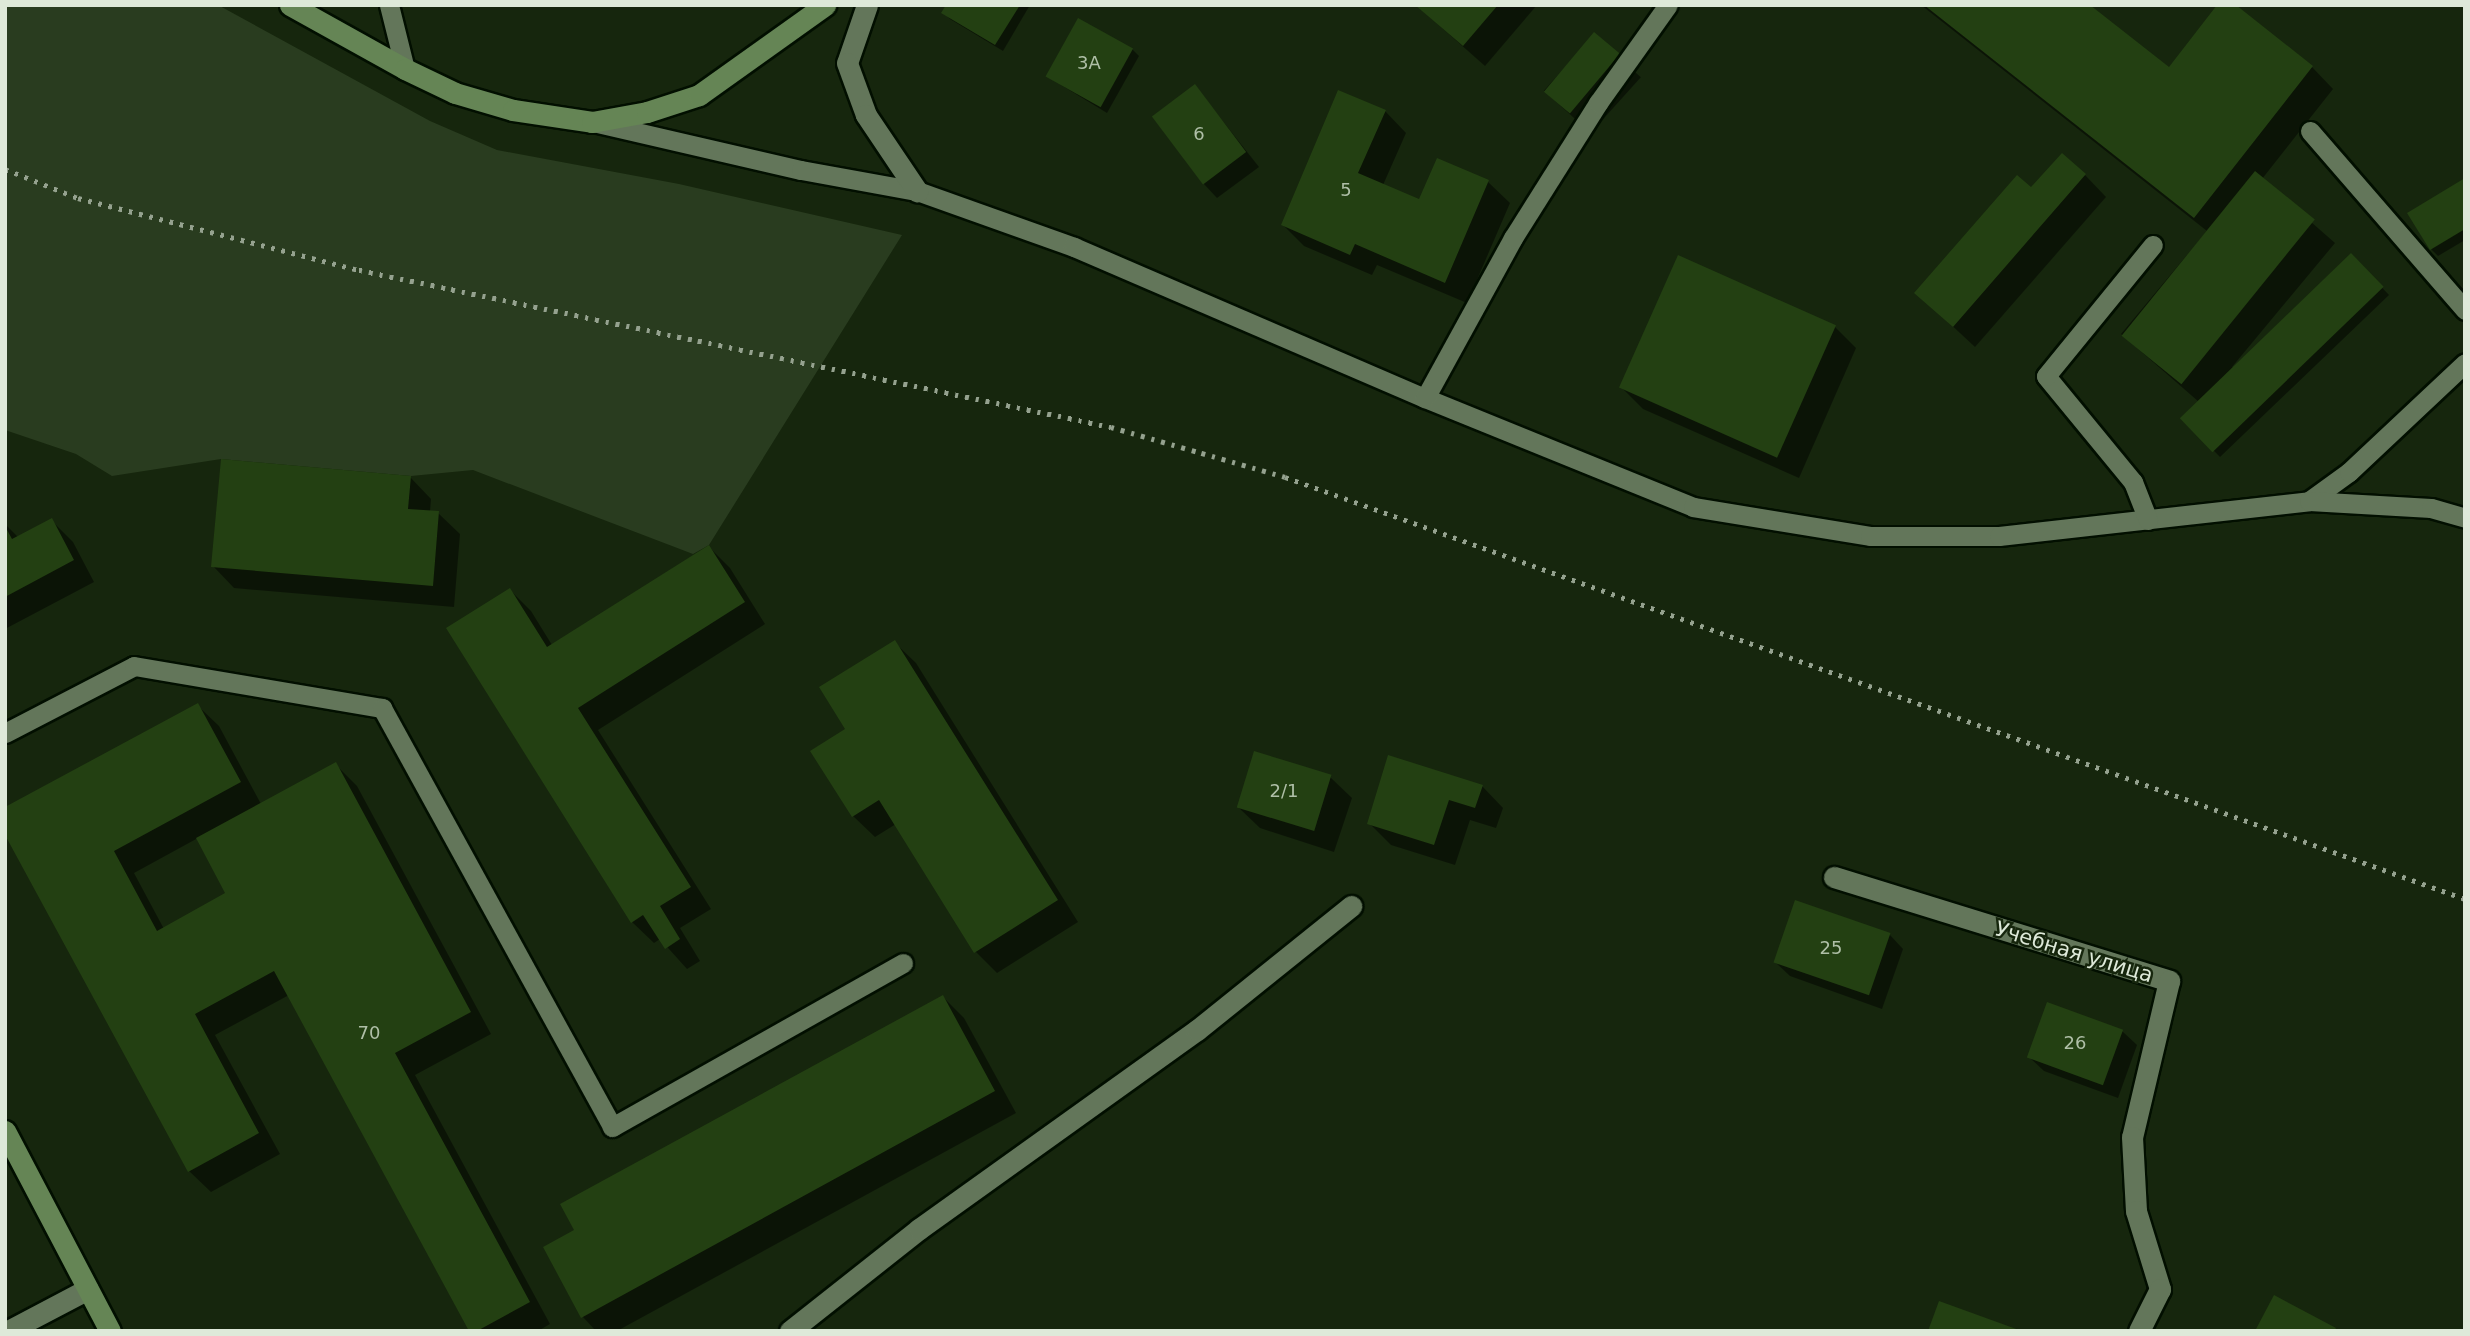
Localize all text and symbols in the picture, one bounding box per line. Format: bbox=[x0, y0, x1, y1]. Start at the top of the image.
house number: 3А bbox=[1077, 52, 1101, 74]
house number: 6 bbox=[1193, 123, 1205, 145]
house number: 5 bbox=[1340, 179, 1352, 201]
house number: 2/1 bbox=[1270, 780, 1298, 802]
street label: Учебная улица bbox=[1992, 916, 2156, 988]
house number: 25 bbox=[1820, 937, 1842, 959]
house number: 70 bbox=[358, 1022, 380, 1044]
house number: 26 bbox=[2064, 1032, 2086, 1054]

